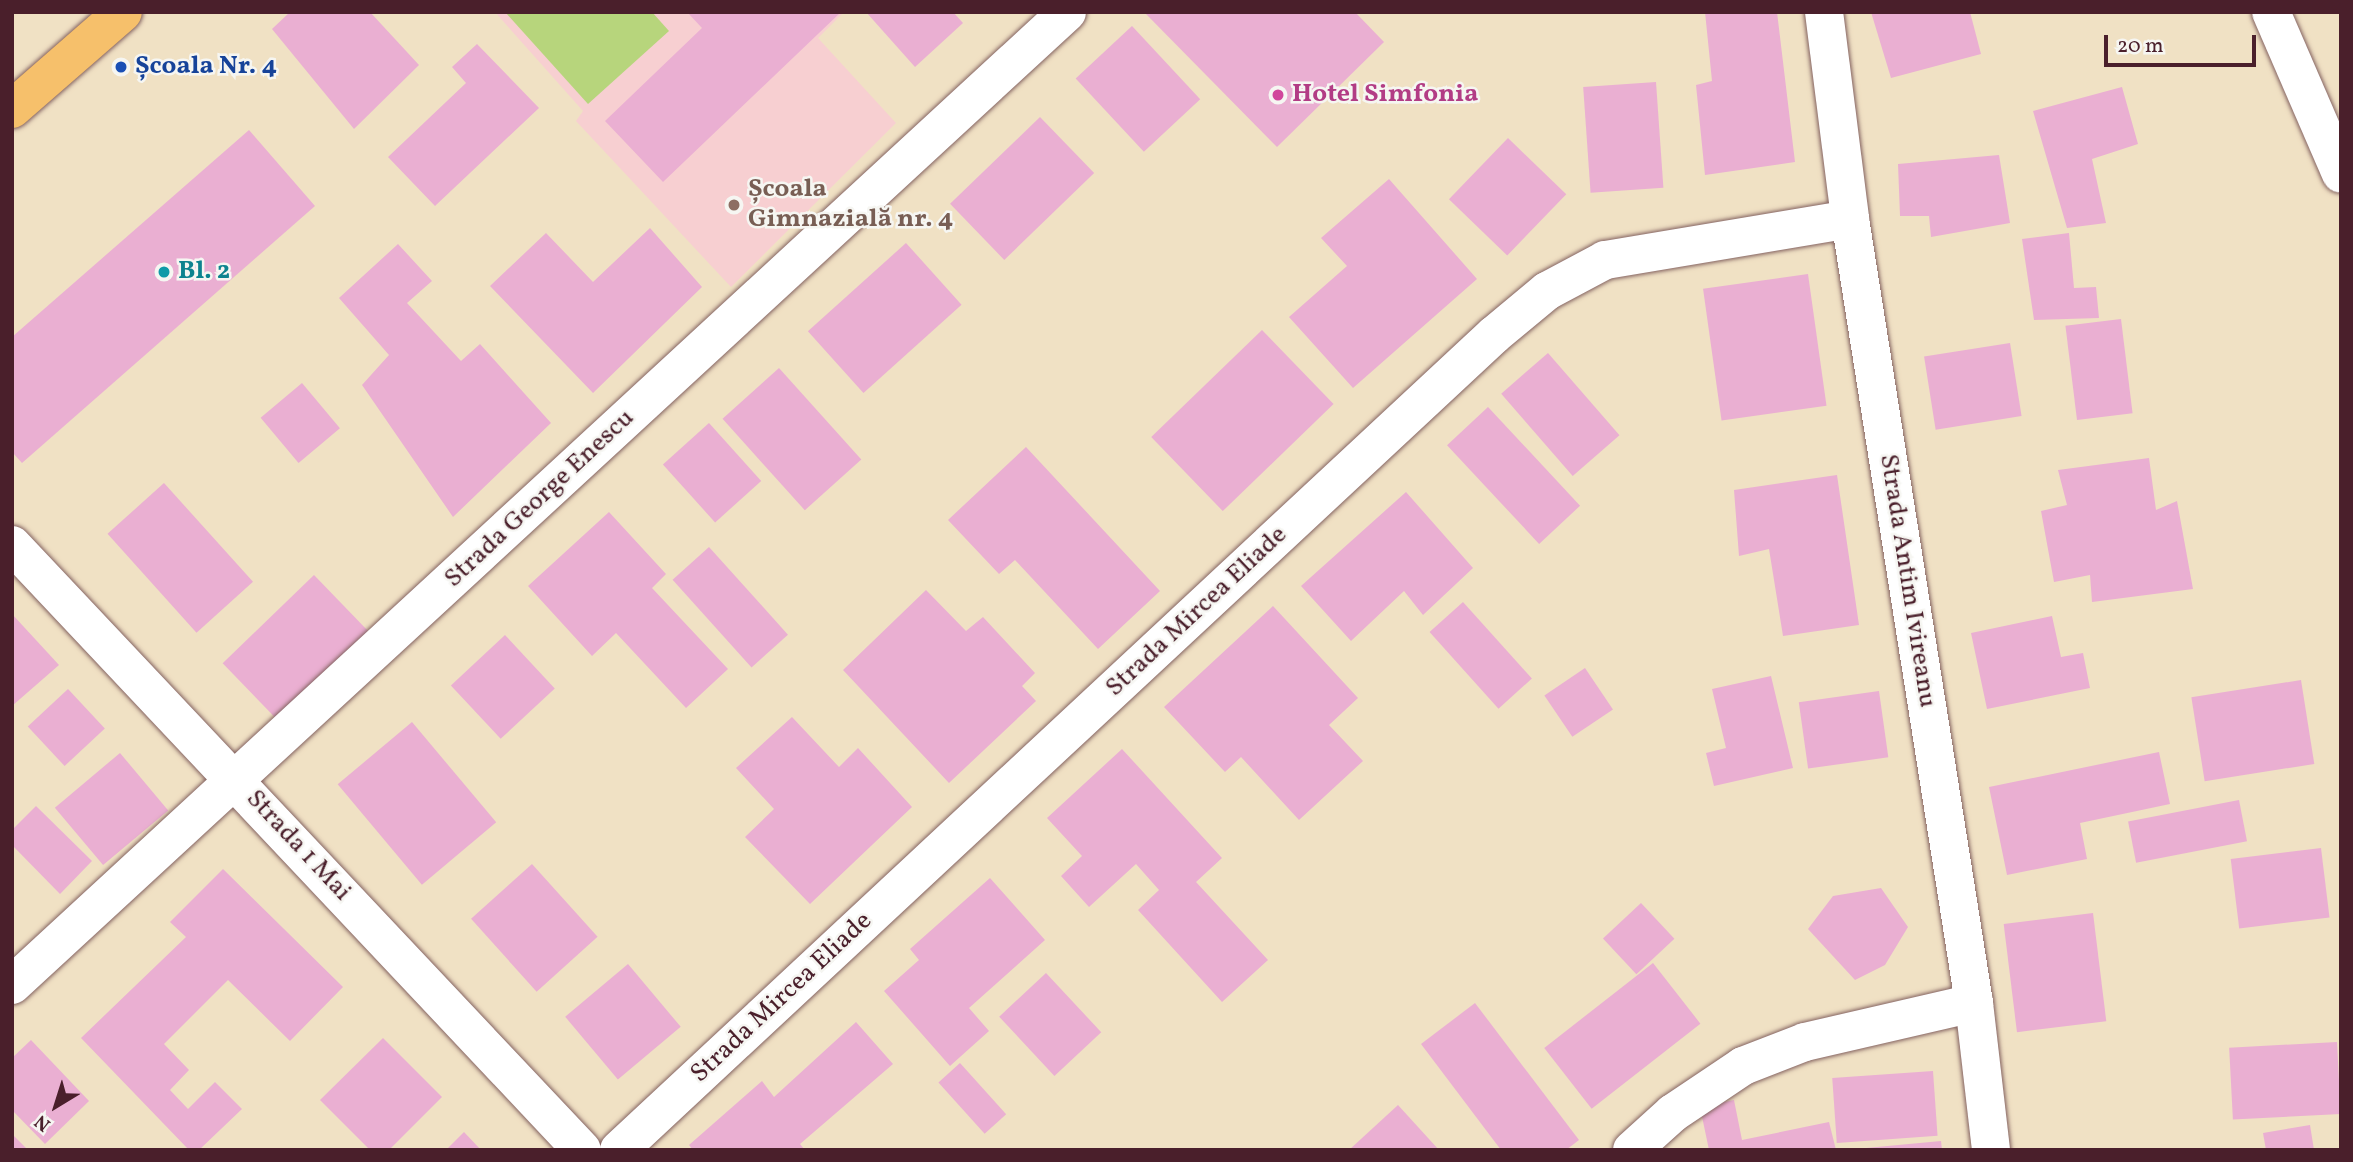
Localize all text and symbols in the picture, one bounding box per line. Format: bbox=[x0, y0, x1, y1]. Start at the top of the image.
scale bar bbox=[2108, 21, 2260, 65]
text: 20 m bbox=[2117, 32, 2163, 61]
place label: Școala Nr. 4 bbox=[135, 51, 277, 83]
marker: Școala Nr. 4 bbox=[113, 59, 129, 75]
place label: Hotel Simfonia bbox=[1292, 79, 1478, 111]
marker: Hotel Simfonia bbox=[1270, 87, 1286, 103]
place label: Școala Gimnazială nr. 4 bbox=[748, 174, 954, 235]
marker: Școala Gimnazială nr. 4 bbox=[726, 197, 742, 213]
place label: Bl. 2 bbox=[178, 256, 230, 288]
marker: Bl. 2 bbox=[156, 264, 172, 280]
street label: Strada George Enescu bbox=[439, 403, 641, 595]
street label: Strada Antim Ivireanu bbox=[1872, 452, 1942, 710]
street label: Strada Mircea Eliade bbox=[1100, 520, 1294, 704]
street label: Strada 1 Mai bbox=[239, 784, 357, 908]
street label: Strada Mircea Eliade bbox=[685, 906, 879, 1090]
north arrow bbox=[21, 1071, 91, 1141]
text: N bbox=[30, 1108, 57, 1137]

